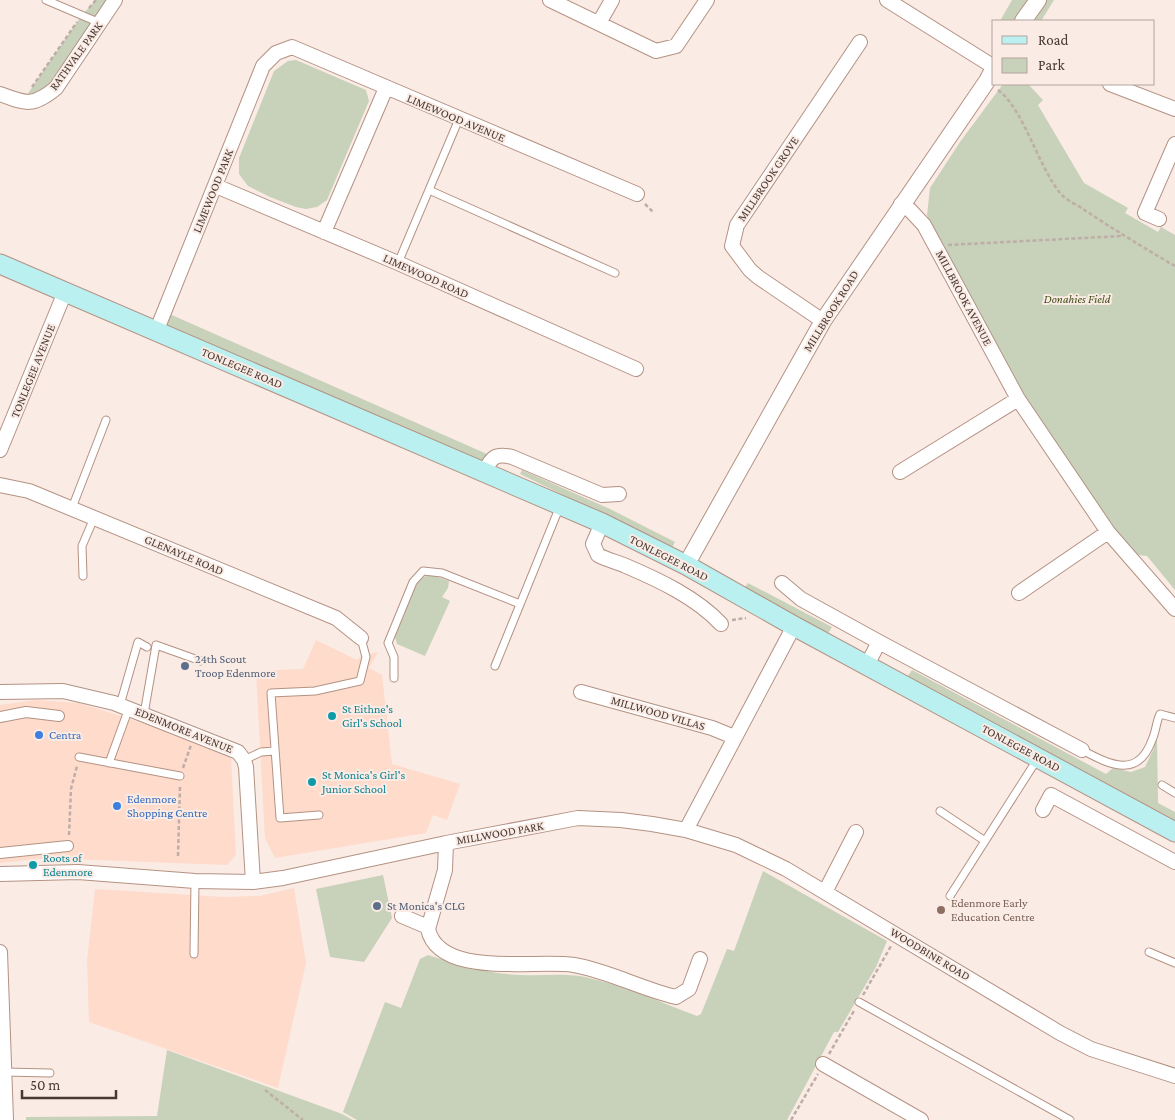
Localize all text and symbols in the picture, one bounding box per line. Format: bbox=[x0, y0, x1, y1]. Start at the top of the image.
street label: RATHVALE PARK bbox=[47, 19, 106, 93]
legend bbox=[992, 20, 1155, 85]
text: Road bbox=[1038, 32, 1069, 48]
text: Park bbox=[1038, 57, 1065, 73]
street label: LIMEWOOD AVENUE bbox=[405, 91, 508, 145]
street label: MILLBROOK GROVE bbox=[734, 134, 802, 224]
street label: LIMEWOOD PARK bbox=[190, 147, 236, 235]
street label: MILLBROOK AVENUE bbox=[933, 248, 995, 349]
street label: LIMEWOOD ROAD bbox=[381, 251, 471, 301]
street label: MILLBROOK ROAD bbox=[800, 268, 862, 354]
park label: Donahies Field bbox=[1044, 292, 1111, 306]
street label: TONLEGEE AVENUE bbox=[8, 322, 58, 420]
street label: TONLEGEE ROAD bbox=[199, 345, 285, 391]
street label: GLENAYLE ROAD bbox=[142, 532, 226, 578]
street label: TONLEGEE ROAD bbox=[627, 532, 711, 584]
place label: 24th Scout Troop Edenmore bbox=[195, 652, 275, 680]
marker: 24th Scout Troop Edenmore bbox=[179, 660, 191, 672]
street label: MILLWOOD VILLAS bbox=[609, 693, 707, 733]
place label: St Eithne's Girl's School bbox=[342, 702, 402, 730]
street label: EDENMORE AVENUE bbox=[133, 704, 236, 756]
marker: St Eithne's Girl's School bbox=[326, 710, 338, 722]
street label: TONLEGEE ROAD bbox=[979, 721, 1063, 775]
place label: Centra bbox=[49, 728, 82, 742]
marker: Centra bbox=[33, 729, 45, 741]
place label: St Monica's Girl's Junior School bbox=[321, 768, 405, 796]
marker: St Monica's Girl's Junior School bbox=[306, 776, 318, 788]
place label: Edenmore Shopping Centre bbox=[127, 792, 207, 820]
marker: Edenmore Shopping Centre bbox=[111, 800, 123, 812]
street label: MILLWOOD PARK bbox=[455, 818, 545, 848]
place label: Roots of Edenmore bbox=[43, 851, 92, 879]
marker: Roots of Edenmore bbox=[27, 859, 39, 871]
place label: Edenmore Early Education Centre bbox=[951, 896, 1034, 924]
place label: St Monica's CLG bbox=[387, 899, 466, 913]
marker: St Monica's CLG bbox=[371, 900, 383, 912]
marker: Edenmore Early Education Centre bbox=[935, 904, 947, 916]
street label: WOODBINE ROAD bbox=[887, 925, 973, 983]
scale bar bbox=[22, 1068, 116, 1100]
text: 50 m bbox=[30, 1077, 60, 1093]

